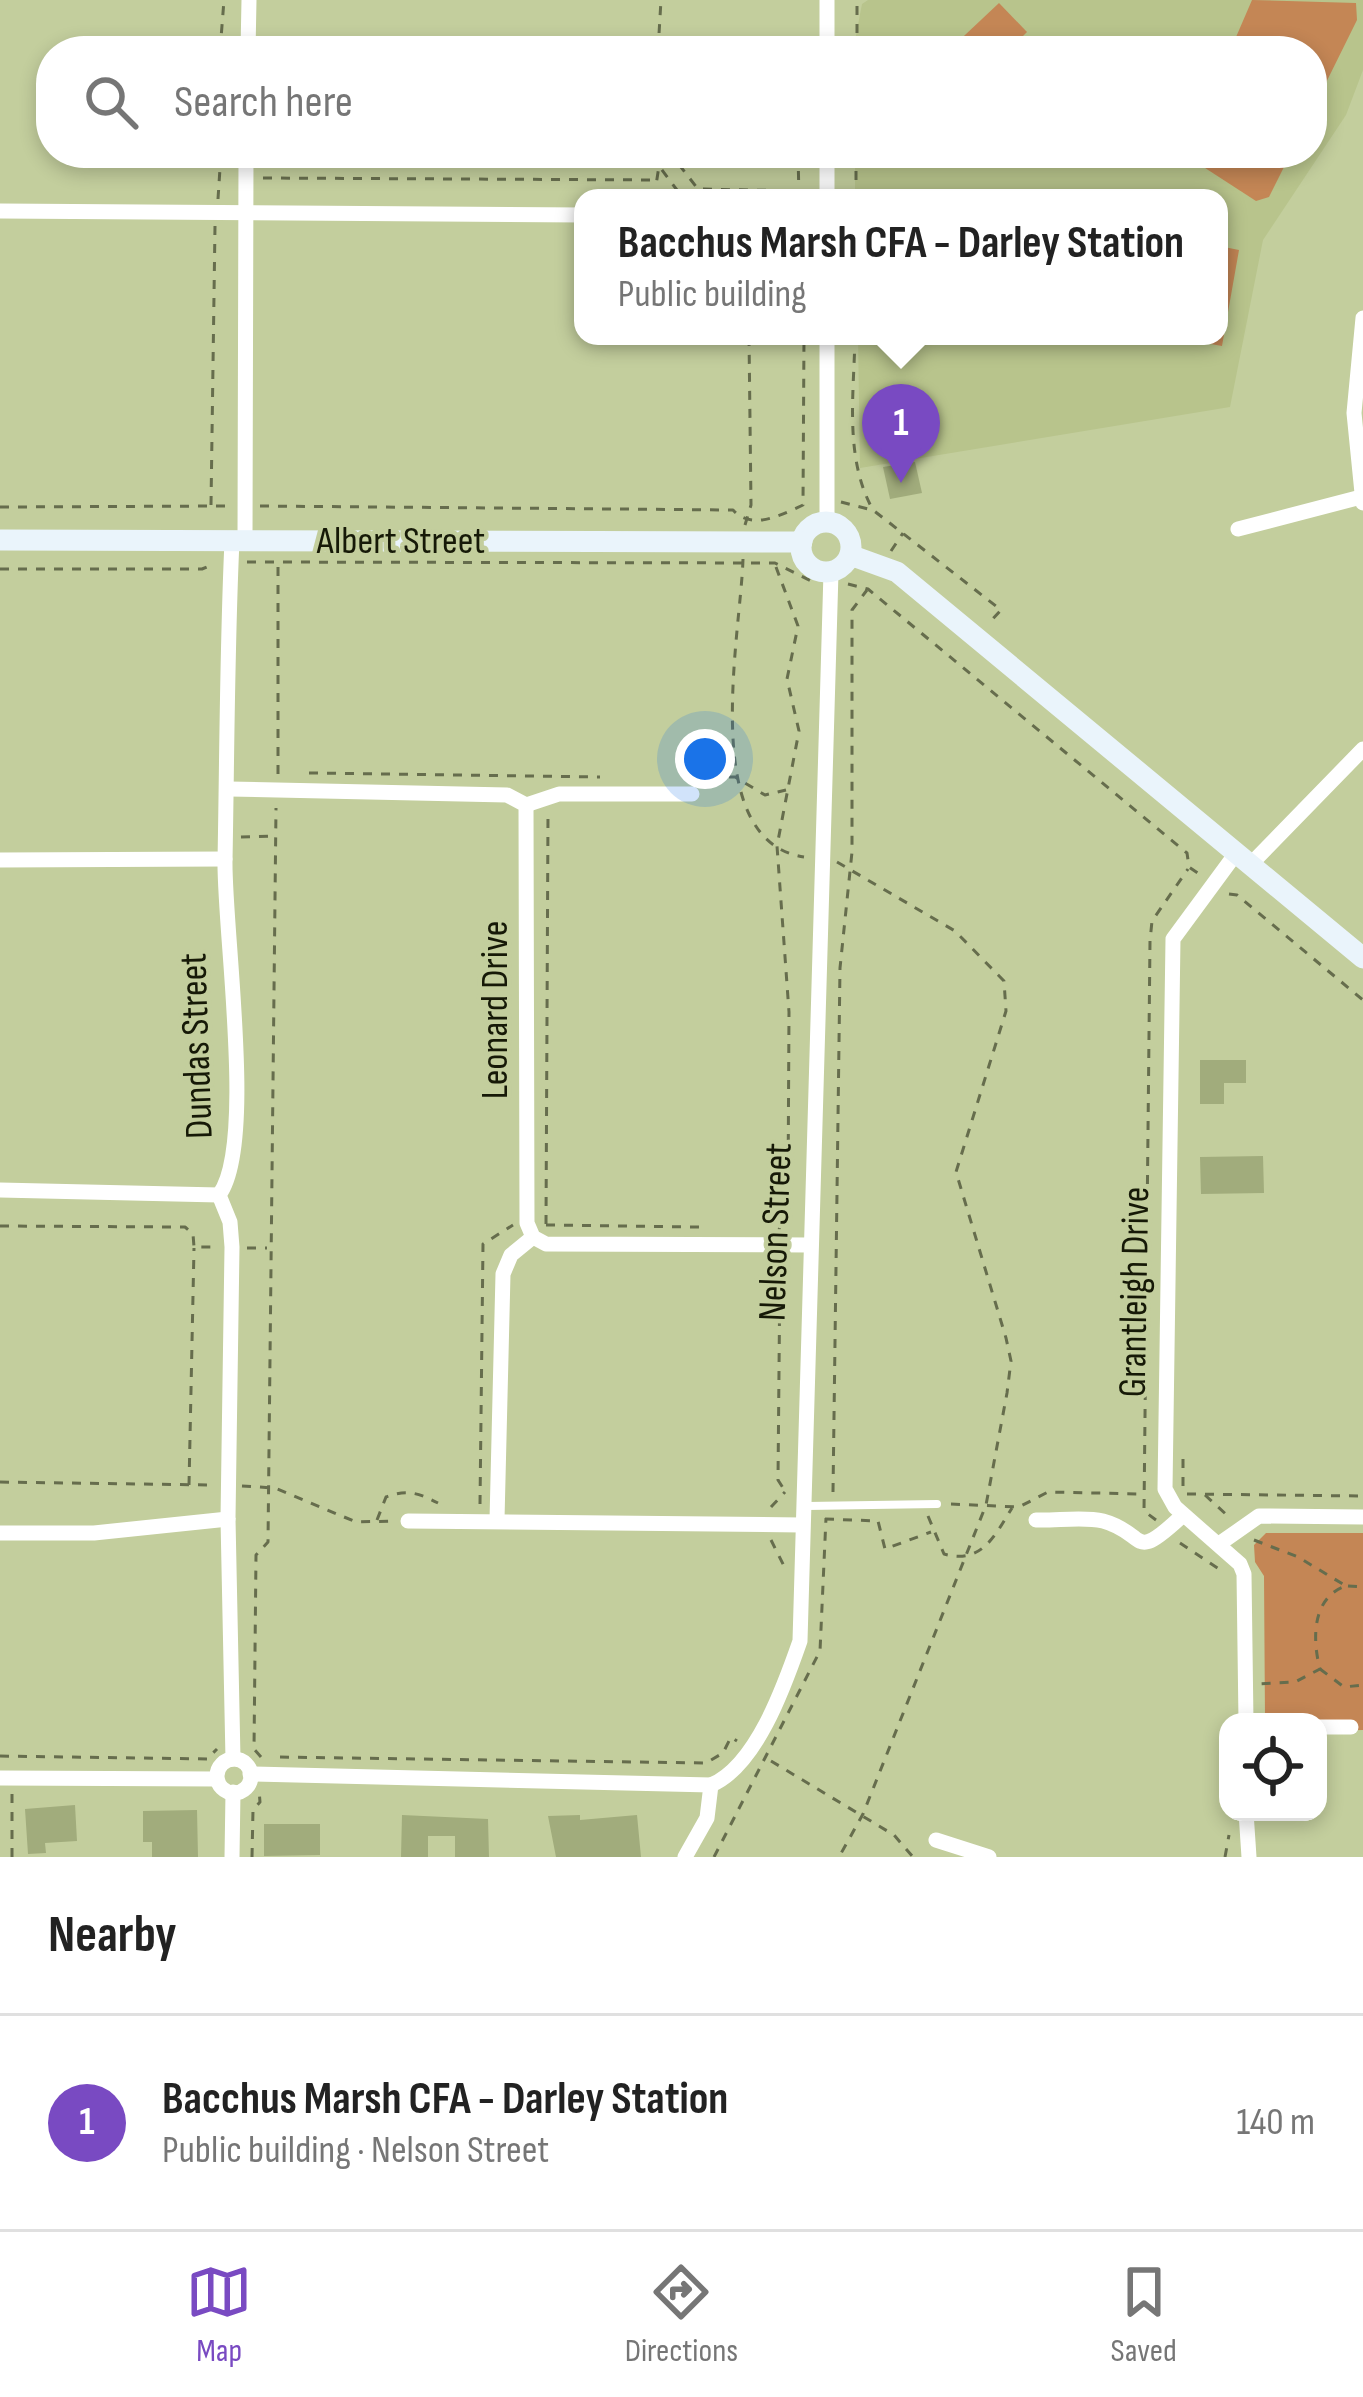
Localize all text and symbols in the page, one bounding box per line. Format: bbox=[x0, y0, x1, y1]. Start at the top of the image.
search box bbox=[36, 36, 1327, 168]
icon: search bbox=[78, 69, 144, 135]
text: Search here bbox=[174, 75, 353, 130]
popup bbox=[574, 189, 1228, 345]
text: Bacchus Marsh CFA - Darley Station bbox=[618, 216, 1184, 271]
text: Public building bbox=[618, 271, 807, 318]
pin: 1 bbox=[862, 384, 940, 483]
street label: Albert Street bbox=[316, 518, 485, 565]
your location bbox=[675, 729, 735, 789]
street label: Leonard Drive bbox=[472, 921, 519, 1099]
street label: Dundas Street bbox=[170, 952, 224, 1140]
street label: Nelson Street bbox=[749, 1142, 803, 1322]
street label: Grantleigh Drive bbox=[1110, 1186, 1160, 1398]
map controls bbox=[1219, 1713, 1327, 1821]
button: locate bbox=[1219, 1713, 1327, 1821]
text: Nearby bbox=[48, 1905, 177, 1966]
text: Bacchus Marsh CFA - Darley Station bbox=[162, 2072, 728, 2127]
text: 1 bbox=[79, 2099, 95, 2146]
text: 140 m bbox=[1236, 2099, 1315, 2146]
text: Public building · Nelson Street bbox=[162, 2127, 549, 2174]
tab: Map bbox=[186, 2259, 252, 2371]
tab: Directions bbox=[625, 2259, 738, 2371]
tab: Saved bbox=[1111, 2259, 1177, 2371]

